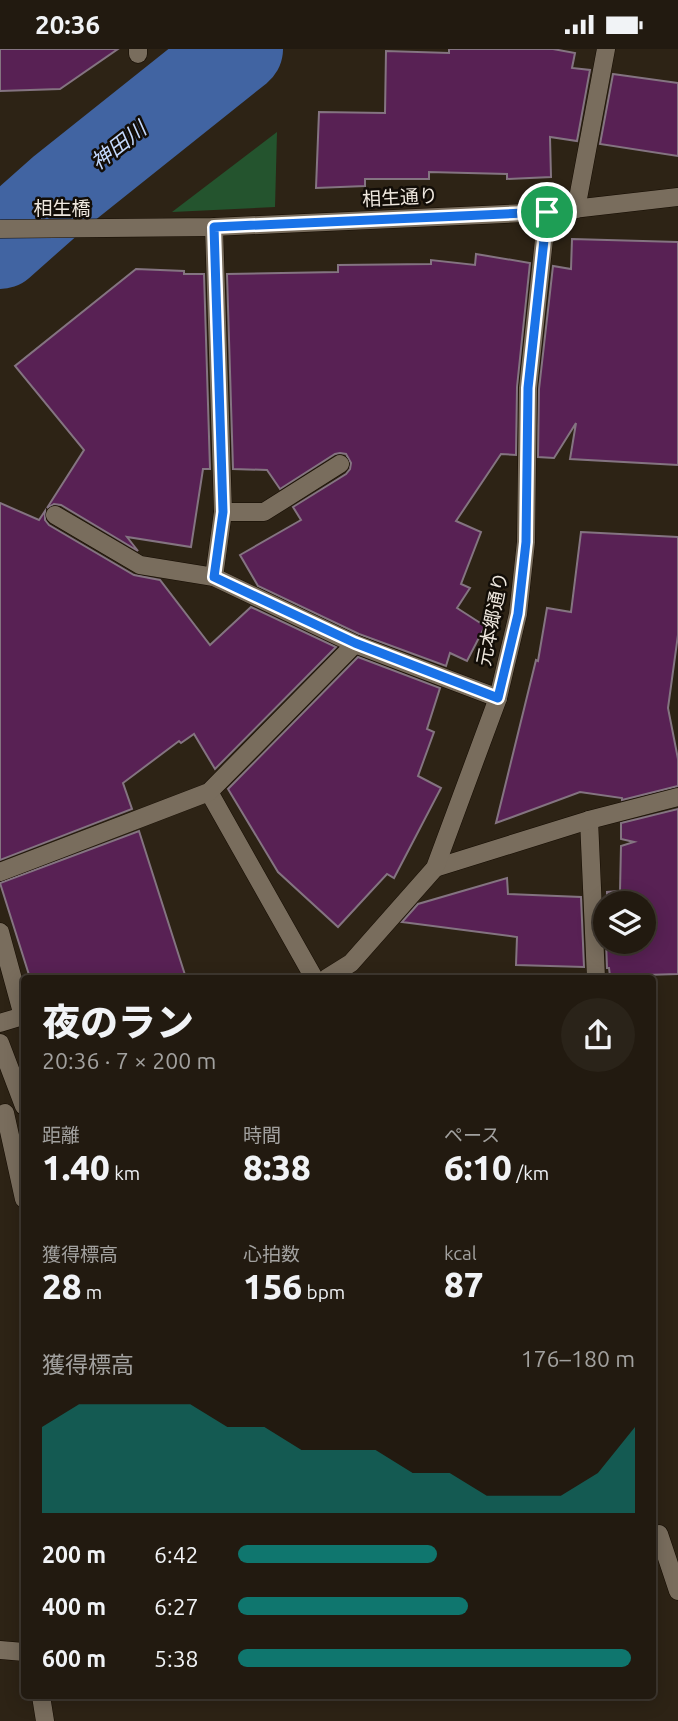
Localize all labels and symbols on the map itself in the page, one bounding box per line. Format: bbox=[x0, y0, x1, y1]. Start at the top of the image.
water label: 神田川 bbox=[86, 115, 152, 174]
pin bbox=[517, 182, 577, 242]
street label: 相生通り bbox=[361, 184, 439, 210]
street label: 相生橋 bbox=[33, 197, 91, 219]
street label: 元本郷通り bbox=[472, 570, 512, 668]

